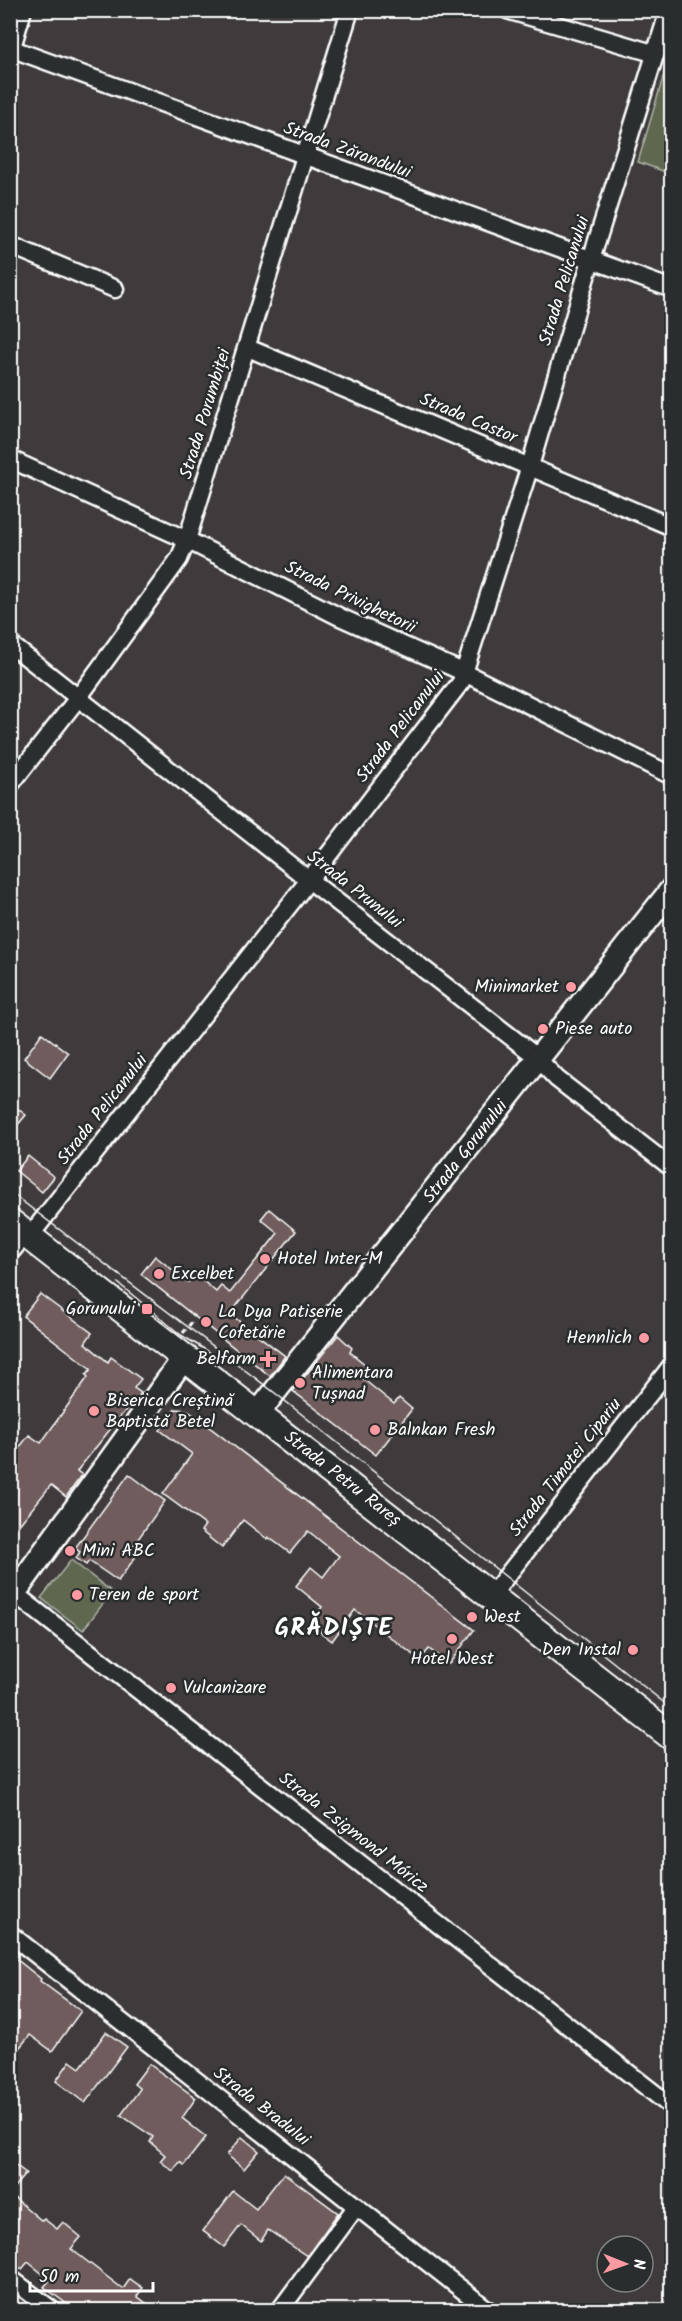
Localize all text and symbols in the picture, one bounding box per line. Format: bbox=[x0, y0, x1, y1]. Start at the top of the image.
street label: Strada Zărandului bbox=[279, 114, 416, 188]
street label: Strada Pelicanului bbox=[532, 212, 599, 349]
street label: Strada Porumbiței bbox=[172, 344, 240, 483]
street label: Strada Castor bbox=[415, 385, 522, 453]
street label: Strada Privighetorii bbox=[279, 554, 421, 643]
street label: Strada Pelicanului bbox=[349, 664, 453, 789]
street label: Strada Prunului bbox=[300, 843, 409, 937]
place label: Minimarket bbox=[474, 973, 560, 1002]
marker: Minimarket bbox=[564, 980, 578, 994]
place label: Piese auto bbox=[555, 1015, 632, 1044]
marker: Piese auto bbox=[536, 1022, 550, 1036]
street label: Strada Pelicanului bbox=[50, 1048, 156, 1172]
street label: Strada Gorunului bbox=[416, 1093, 516, 1210]
place label: Hotel Inter-M bbox=[277, 1245, 383, 1274]
marker: Hotel Inter-M bbox=[258, 1252, 272, 1266]
place label: Excelbet bbox=[171, 1260, 235, 1289]
marker: Excelbet bbox=[152, 1267, 166, 1281]
place label: Gorunului bbox=[66, 1295, 136, 1324]
place label: La Dya Patiserie Cofetărie bbox=[218, 1298, 343, 1348]
marker: Gorunului bbox=[140, 1302, 154, 1316]
marker: La Dya Patiserie Cofetărie bbox=[199, 1315, 213, 1329]
place label: Hennlich bbox=[566, 1324, 632, 1353]
marker: Hennlich bbox=[637, 1331, 651, 1345]
place label: Belfarm bbox=[197, 1345, 256, 1374]
marker: Belfarm bbox=[261, 1352, 275, 1366]
place label: Alimentara Tușnad bbox=[312, 1359, 393, 1409]
marker: Alimentara Tușnad bbox=[293, 1376, 307, 1390]
place label: Biserica Creștină Baptistă Betel bbox=[106, 1387, 235, 1437]
street label: Strada Timotei Cipariu bbox=[502, 1392, 630, 1544]
marker: Biserica Creștină Baptistă Betel bbox=[87, 1404, 101, 1418]
place label: Balnkan Fresh bbox=[387, 1416, 495, 1445]
marker: Balnkan Fresh bbox=[368, 1423, 382, 1437]
street label: Strada Petru Rareș bbox=[277, 1424, 407, 1535]
place label: Mini ABC bbox=[82, 1537, 155, 1566]
marker: Mini ABC bbox=[63, 1544, 77, 1558]
place label: Teren de sport bbox=[89, 1581, 200, 1610]
marker: Teren de sport bbox=[70, 1588, 84, 1602]
place label: West bbox=[484, 1603, 522, 1632]
district label: GRĂDIȘTE bbox=[275, 1609, 394, 1648]
marker: West bbox=[465, 1610, 479, 1624]
marker: Hotel West bbox=[445, 1632, 459, 1646]
place label: Den Instal bbox=[542, 1636, 622, 1665]
marker: Den Instal bbox=[626, 1643, 640, 1657]
place label: Hotel West bbox=[410, 1645, 495, 1674]
place label: Vulcanizare bbox=[183, 1674, 266, 1703]
marker: Vulcanizare bbox=[164, 1681, 178, 1695]
street label: Strada Zsigmond Móricz bbox=[272, 1765, 434, 1901]
street label: Strada Bradului bbox=[206, 2060, 316, 2155]
north arrow bbox=[595, 2234, 655, 2294]
scale bar bbox=[30, 2255, 153, 2293]
text: N bbox=[626, 2259, 651, 2270]
text: 50 m bbox=[39, 2263, 79, 2292]

